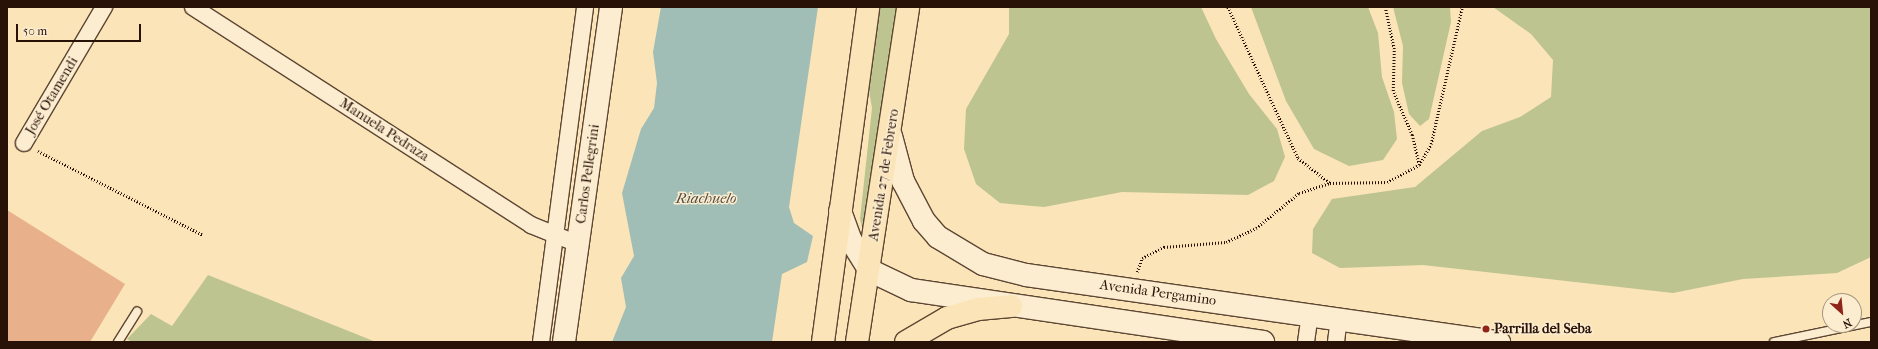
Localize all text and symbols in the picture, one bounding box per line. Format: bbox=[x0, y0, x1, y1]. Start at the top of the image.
scale bar bbox=[18, 16, 143, 42]
text: 50 m bbox=[23, 24, 47, 38]
street label: José Otamendi bbox=[22, 54, 82, 138]
street label: Manuela Pedraza bbox=[336, 95, 432, 165]
street label: Avenida 27 de Febrero bbox=[865, 108, 903, 242]
street label: Carlos Pellegrini bbox=[573, 123, 603, 225]
water label: Riachuelo bbox=[676, 190, 736, 208]
street label: Avenida Pergamino bbox=[1099, 277, 1217, 309]
north arrow bbox=[1822, 293, 1862, 333]
text: N bbox=[1841, 316, 1854, 331]
place label: Parrilla del Seba bbox=[1494, 321, 1591, 337]
marker: Parrilla del Seba bbox=[1481, 324, 1491, 334]

